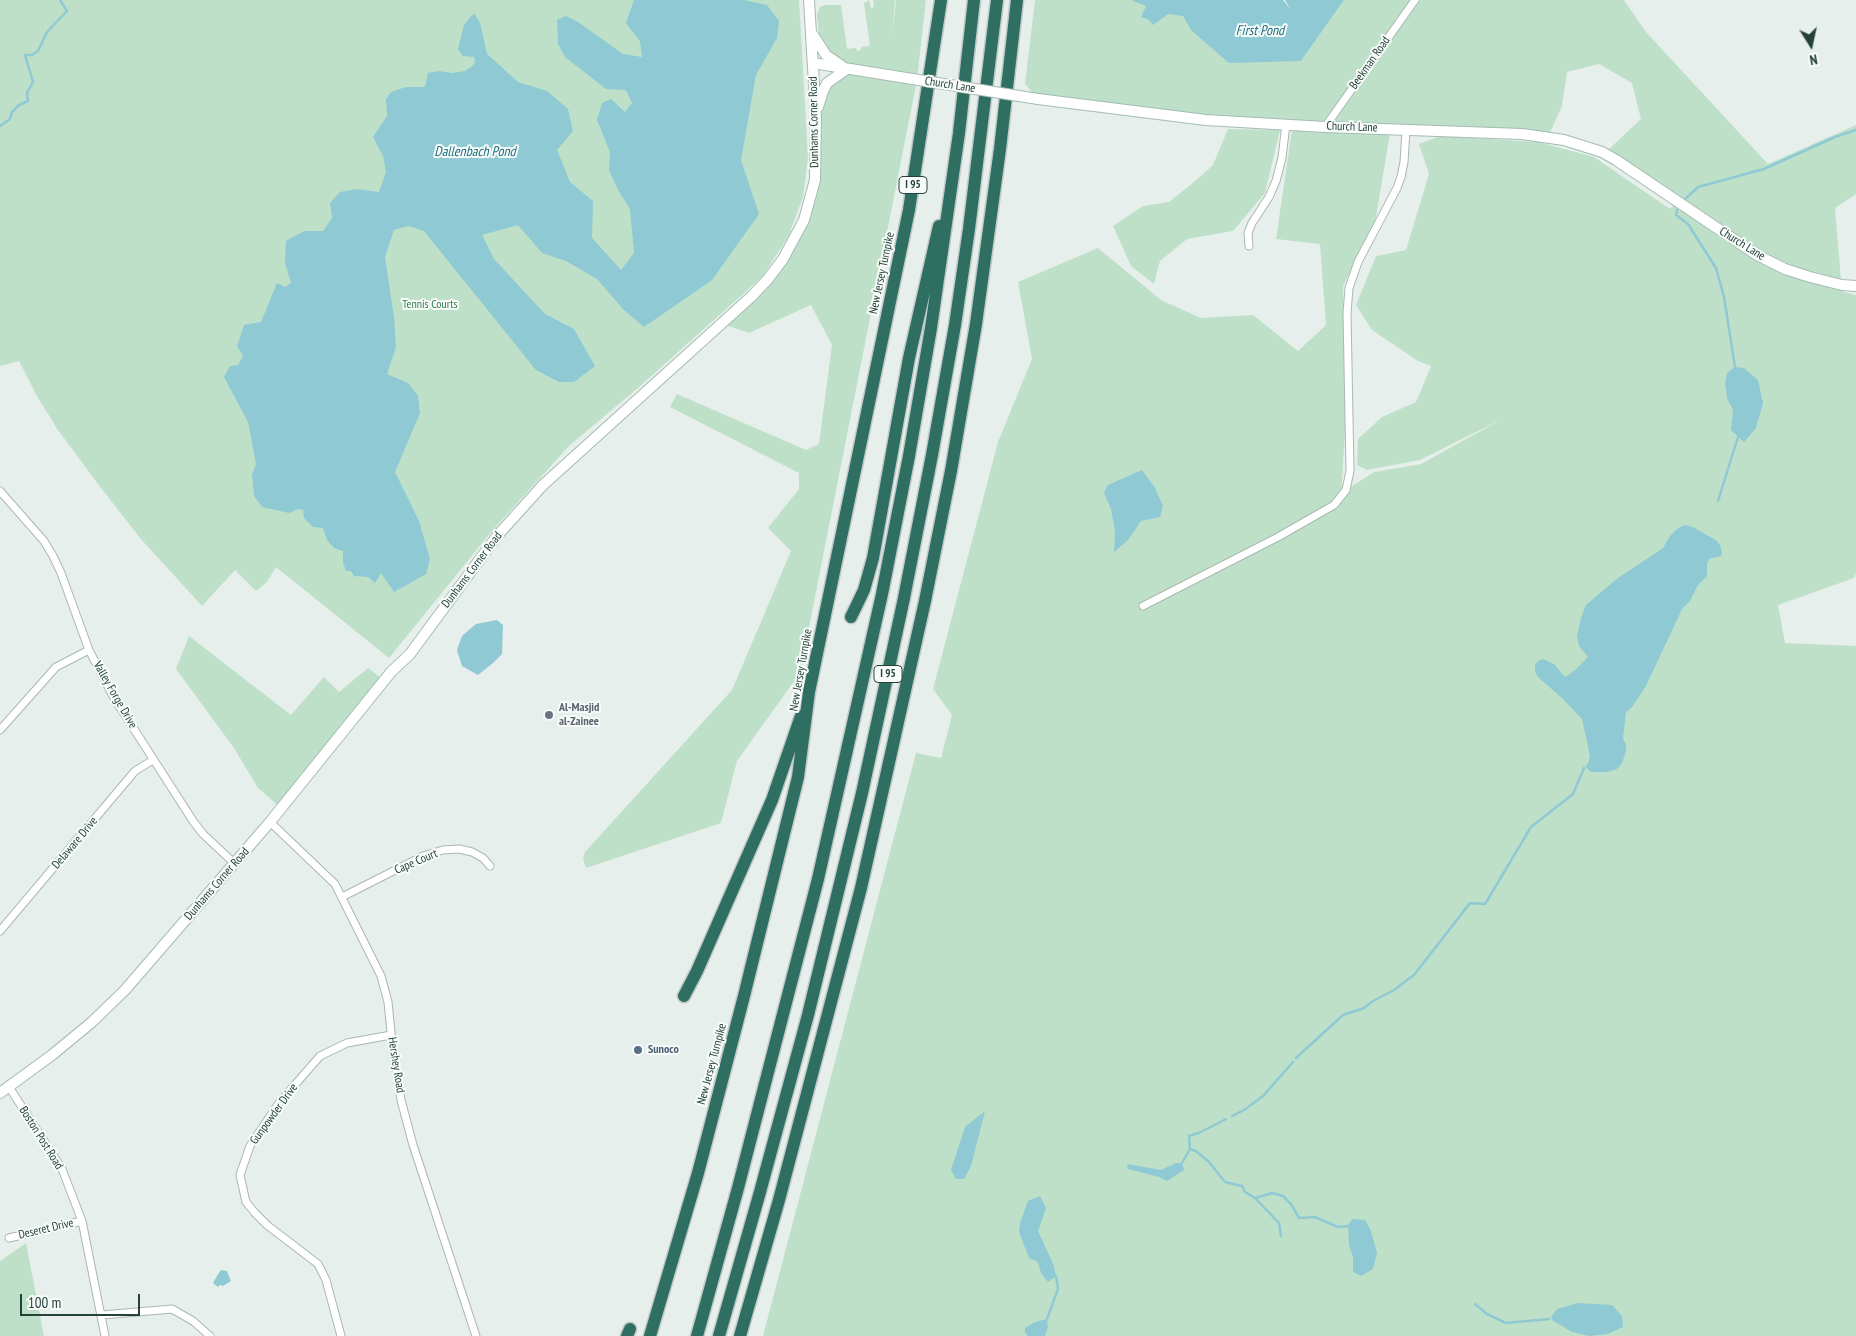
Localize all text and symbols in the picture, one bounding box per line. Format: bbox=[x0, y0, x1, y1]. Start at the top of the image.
north arrow bbox=[1786, 20, 1836, 70]
water label: First Pond bbox=[1236, 23, 1284, 39]
street label: Beekman Road bbox=[1347, 34, 1393, 92]
text: N bbox=[1808, 50, 1819, 69]
street label: Church Lane bbox=[924, 74, 976, 96]
street label: Dunhams Corner Road bbox=[806, 76, 822, 168]
street label: Church Lane bbox=[1326, 119, 1378, 135]
water label: Dallenbach Pond bbox=[434, 144, 516, 160]
road number: I 95 bbox=[899, 176, 927, 194]
street label: Church Lane bbox=[1716, 224, 1768, 264]
street label: New Jersey Turnpike bbox=[866, 231, 898, 315]
park label: Tennis Courts bbox=[402, 298, 458, 312]
street label: Dunhams Corner Road bbox=[439, 529, 505, 611]
street label: New Jersey Turnpike bbox=[787, 628, 815, 712]
street label: Valley Forge Drive bbox=[90, 659, 140, 731]
road number: I 95 bbox=[874, 666, 902, 682]
place label: Al-Masjid al-Zainee bbox=[559, 701, 599, 729]
marker: Al-Masjid al-Zainee bbox=[543, 709, 555, 721]
street label: Delaware Drive bbox=[49, 814, 101, 872]
street label: Dunhams Corner Road bbox=[182, 845, 252, 923]
street label: Cape Court bbox=[392, 847, 440, 877]
street label: New Jersey Turnpike bbox=[694, 1022, 730, 1106]
street label: Hershey Road bbox=[384, 1036, 408, 1094]
place label: Sunoco bbox=[648, 1043, 679, 1057]
marker: Sunoco bbox=[632, 1044, 644, 1056]
street label: Gunpowder Drive bbox=[247, 1081, 301, 1147]
street label: Boston Post Road bbox=[16, 1104, 66, 1172]
street label: Deseret Drive bbox=[17, 1216, 75, 1242]
scale bar bbox=[22, 1284, 142, 1316]
text: 100 m bbox=[28, 1293, 61, 1312]

